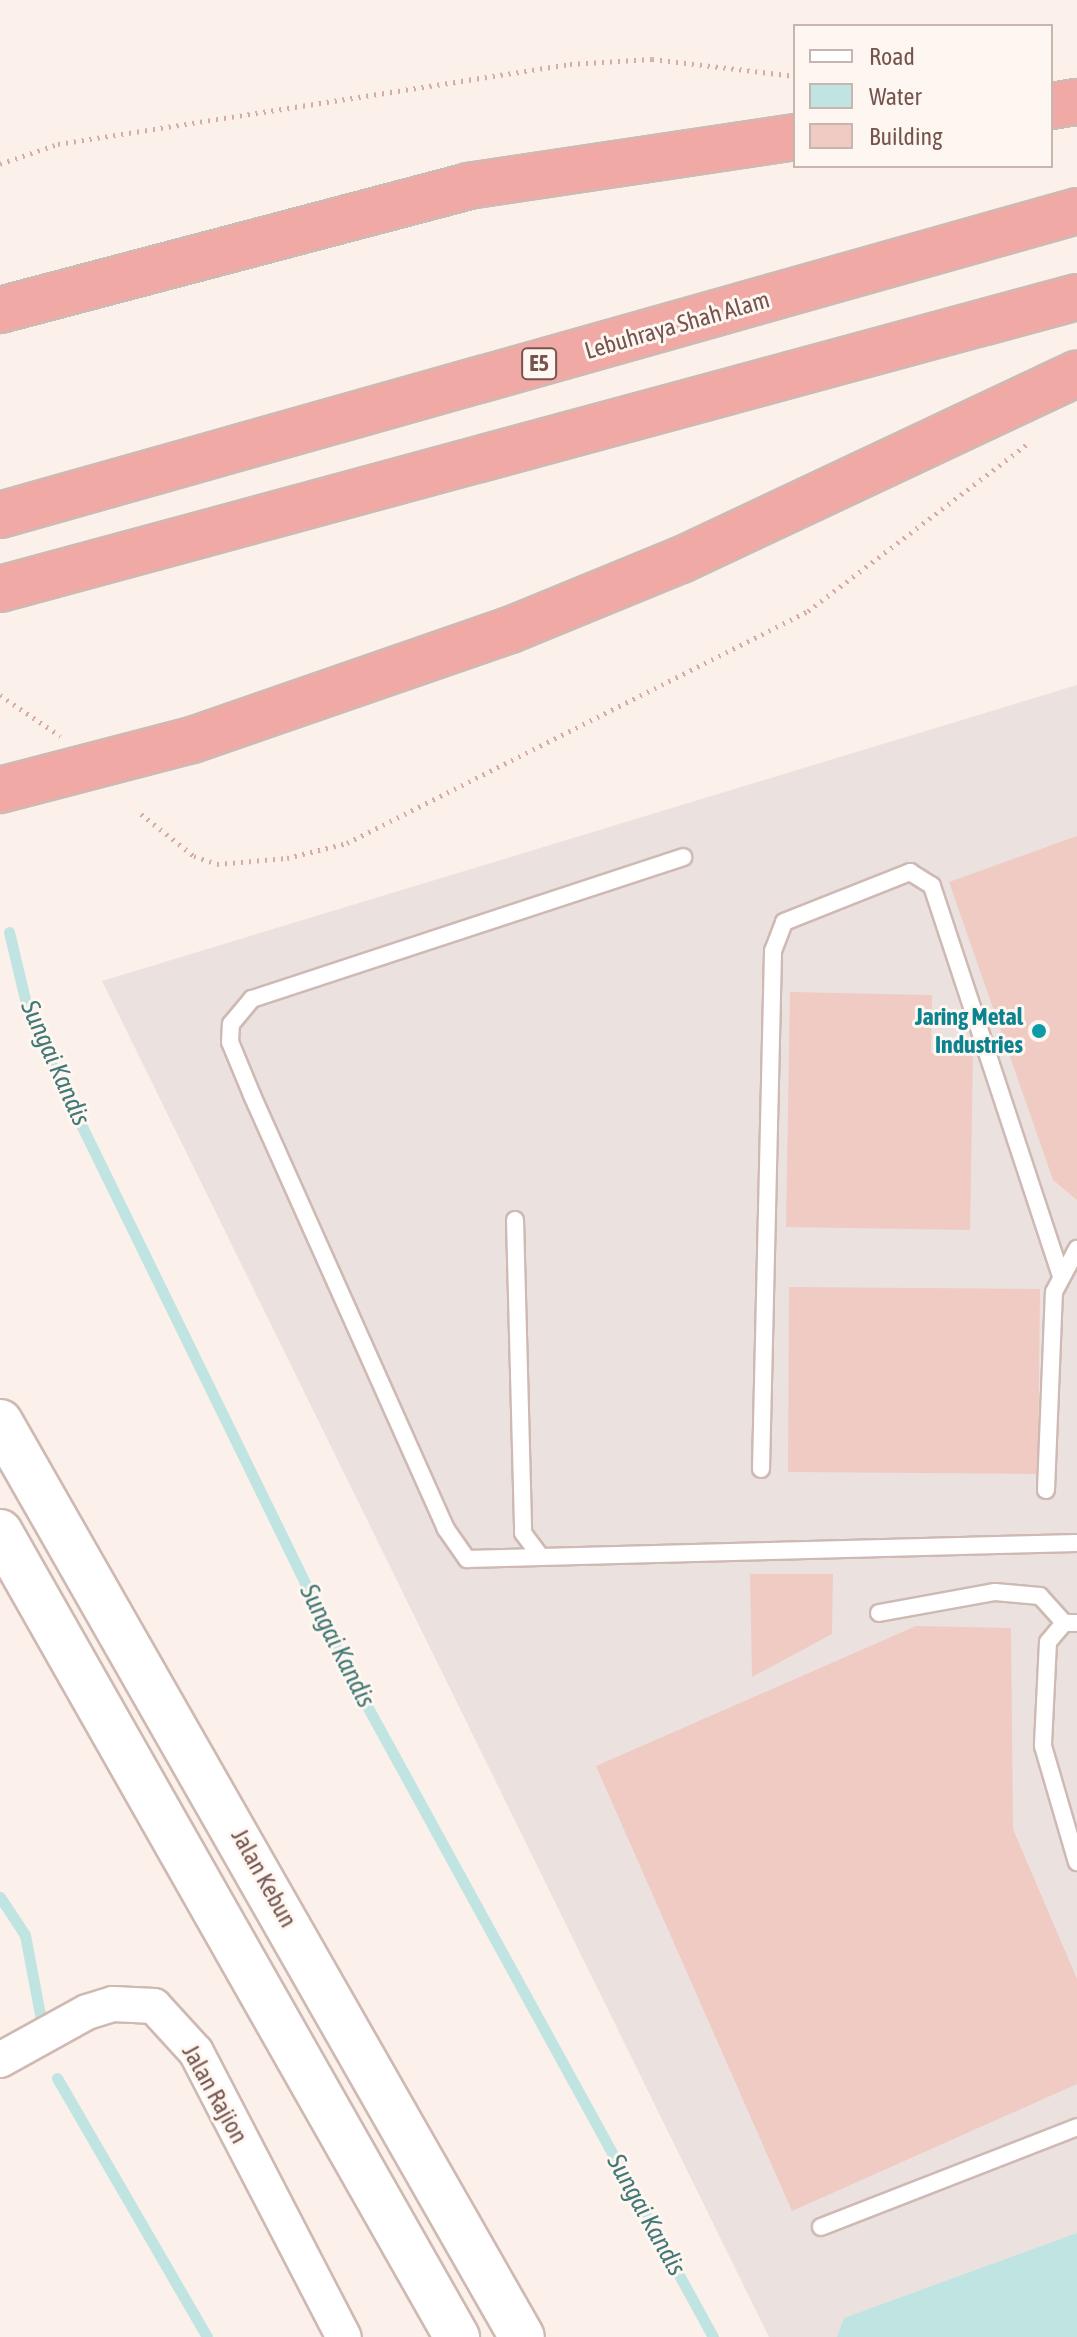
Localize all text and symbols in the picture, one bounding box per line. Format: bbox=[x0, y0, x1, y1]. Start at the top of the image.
legend bbox=[793, 24, 1053, 168]
text: Road bbox=[869, 43, 915, 70]
text: Water bbox=[869, 83, 922, 110]
text: Building bbox=[869, 123, 942, 150]
street label: Lebuhraya Shah Alam bbox=[581, 285, 773, 365]
road number: E5 bbox=[521, 346, 557, 382]
water label: Sungai Kandis bbox=[14, 996, 96, 1130]
place label: Jaring Metal Industries bbox=[915, 1003, 1023, 1059]
marker: Jaring Metal Industries bbox=[1030, 1022, 1048, 1040]
water label: Sungai Kandis bbox=[293, 1579, 381, 1713]
street label: Jalan Kebun bbox=[225, 1824, 303, 1932]
street label: Jalan Rajion bbox=[176, 2040, 254, 2148]
water label: Sungai Kandis bbox=[600, 2149, 692, 2281]

